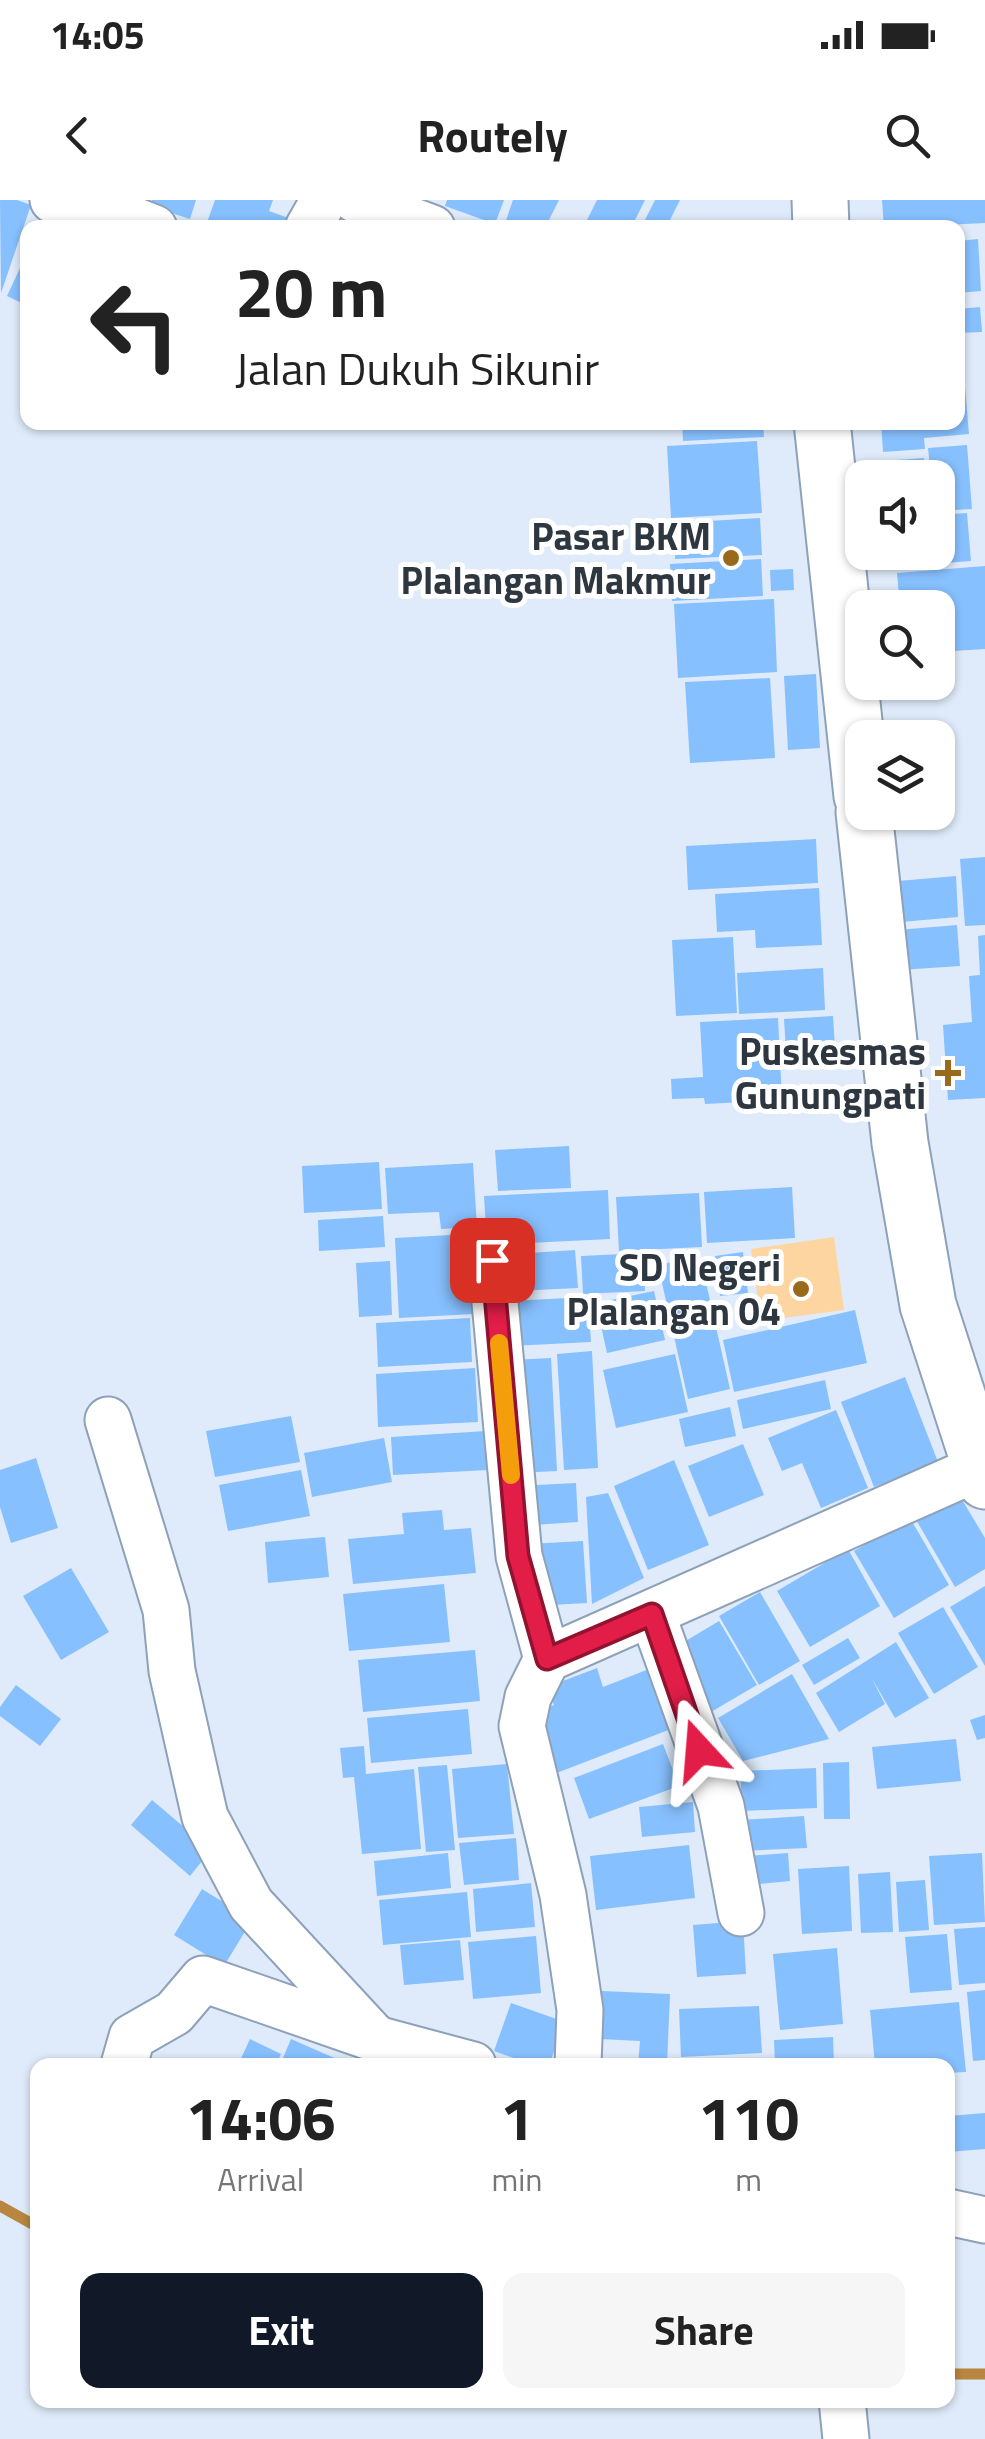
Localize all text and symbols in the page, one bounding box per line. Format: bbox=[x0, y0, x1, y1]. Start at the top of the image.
text: 14:05 bbox=[50, 6, 145, 64]
text: Routely bbox=[417, 101, 568, 169]
icon: back bbox=[50, 108, 105, 163]
icon: search bbox=[880, 108, 935, 163]
text: 20 m bbox=[235, 238, 388, 344]
icon: left bbox=[70, 260, 200, 390]
text: Jalan Dukuh Sikunir bbox=[235, 334, 599, 402]
map controls bbox=[845, 460, 955, 830]
button: sound bbox=[845, 460, 955, 570]
place label: Pasar BKM Plalangan Makmur bbox=[401, 507, 711, 609]
marker: Pasar BKM Plalangan Makmur bbox=[720, 547, 742, 569]
button: search bbox=[845, 590, 955, 700]
button: layers bbox=[845, 720, 955, 830]
place label: Puskesmas Gunungpati bbox=[735, 1022, 926, 1124]
marker: Puskesmas Gunungpati bbox=[935, 1060, 961, 1086]
pin bbox=[450, 1218, 535, 1303]
icon: arrive bbox=[465, 1233, 520, 1288]
place label: SD Negeri Plalangan 04 bbox=[567, 1238, 781, 1340]
marker: SD Negeri Plalangan 04 bbox=[790, 1278, 812, 1300]
position arrow bbox=[647, 1698, 751, 1802]
text: 14:06 bbox=[186, 2072, 336, 2163]
text: 1 bbox=[500, 2072, 534, 2163]
text: 110 bbox=[698, 2072, 799, 2163]
text: Arrival bbox=[217, 2155, 304, 2203]
text: min bbox=[491, 2155, 542, 2203]
text: m bbox=[735, 2155, 762, 2203]
button: Exit bbox=[80, 2273, 483, 2388]
button: Share bbox=[503, 2273, 905, 2388]

